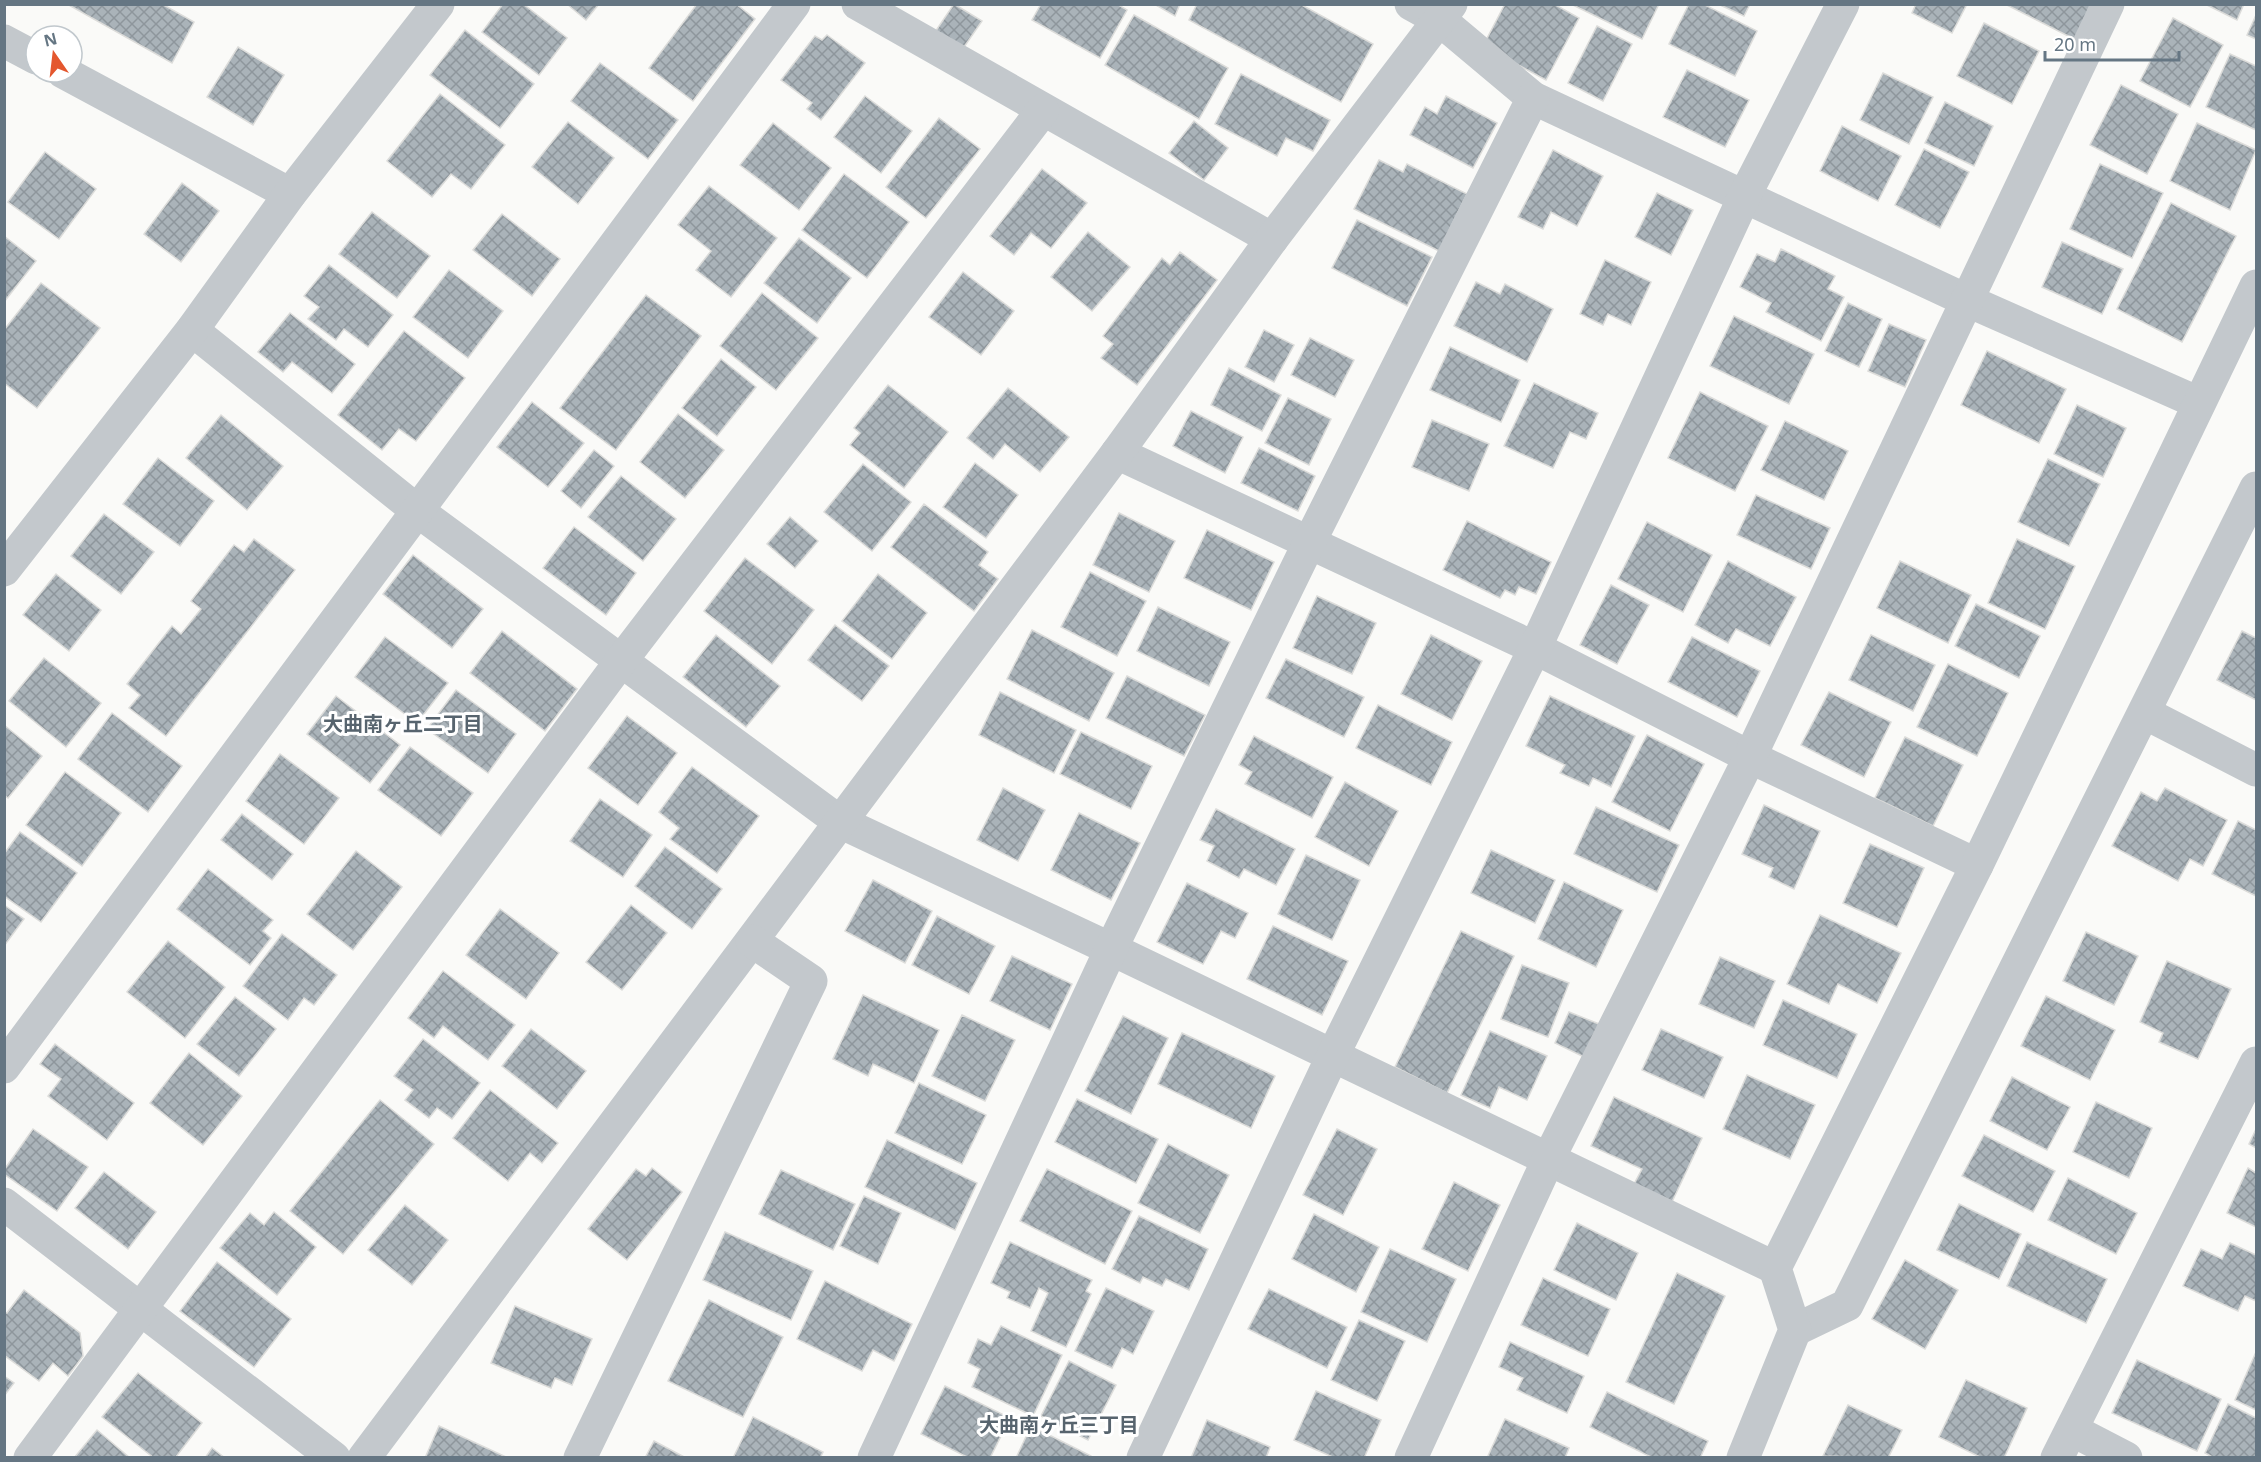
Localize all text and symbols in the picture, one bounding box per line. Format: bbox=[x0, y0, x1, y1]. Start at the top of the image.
north arrow bbox=[24, 24, 84, 84]
scale bar bbox=[2045, 24, 2178, 62]
text: N bbox=[41, 27, 59, 52]
text: 20 m bbox=[2054, 32, 2096, 56]
district label: 大曲南ヶ丘二丁目 bbox=[323, 710, 483, 737]
district label: 大曲南ヶ丘三丁目 bbox=[979, 1411, 1139, 1438]

